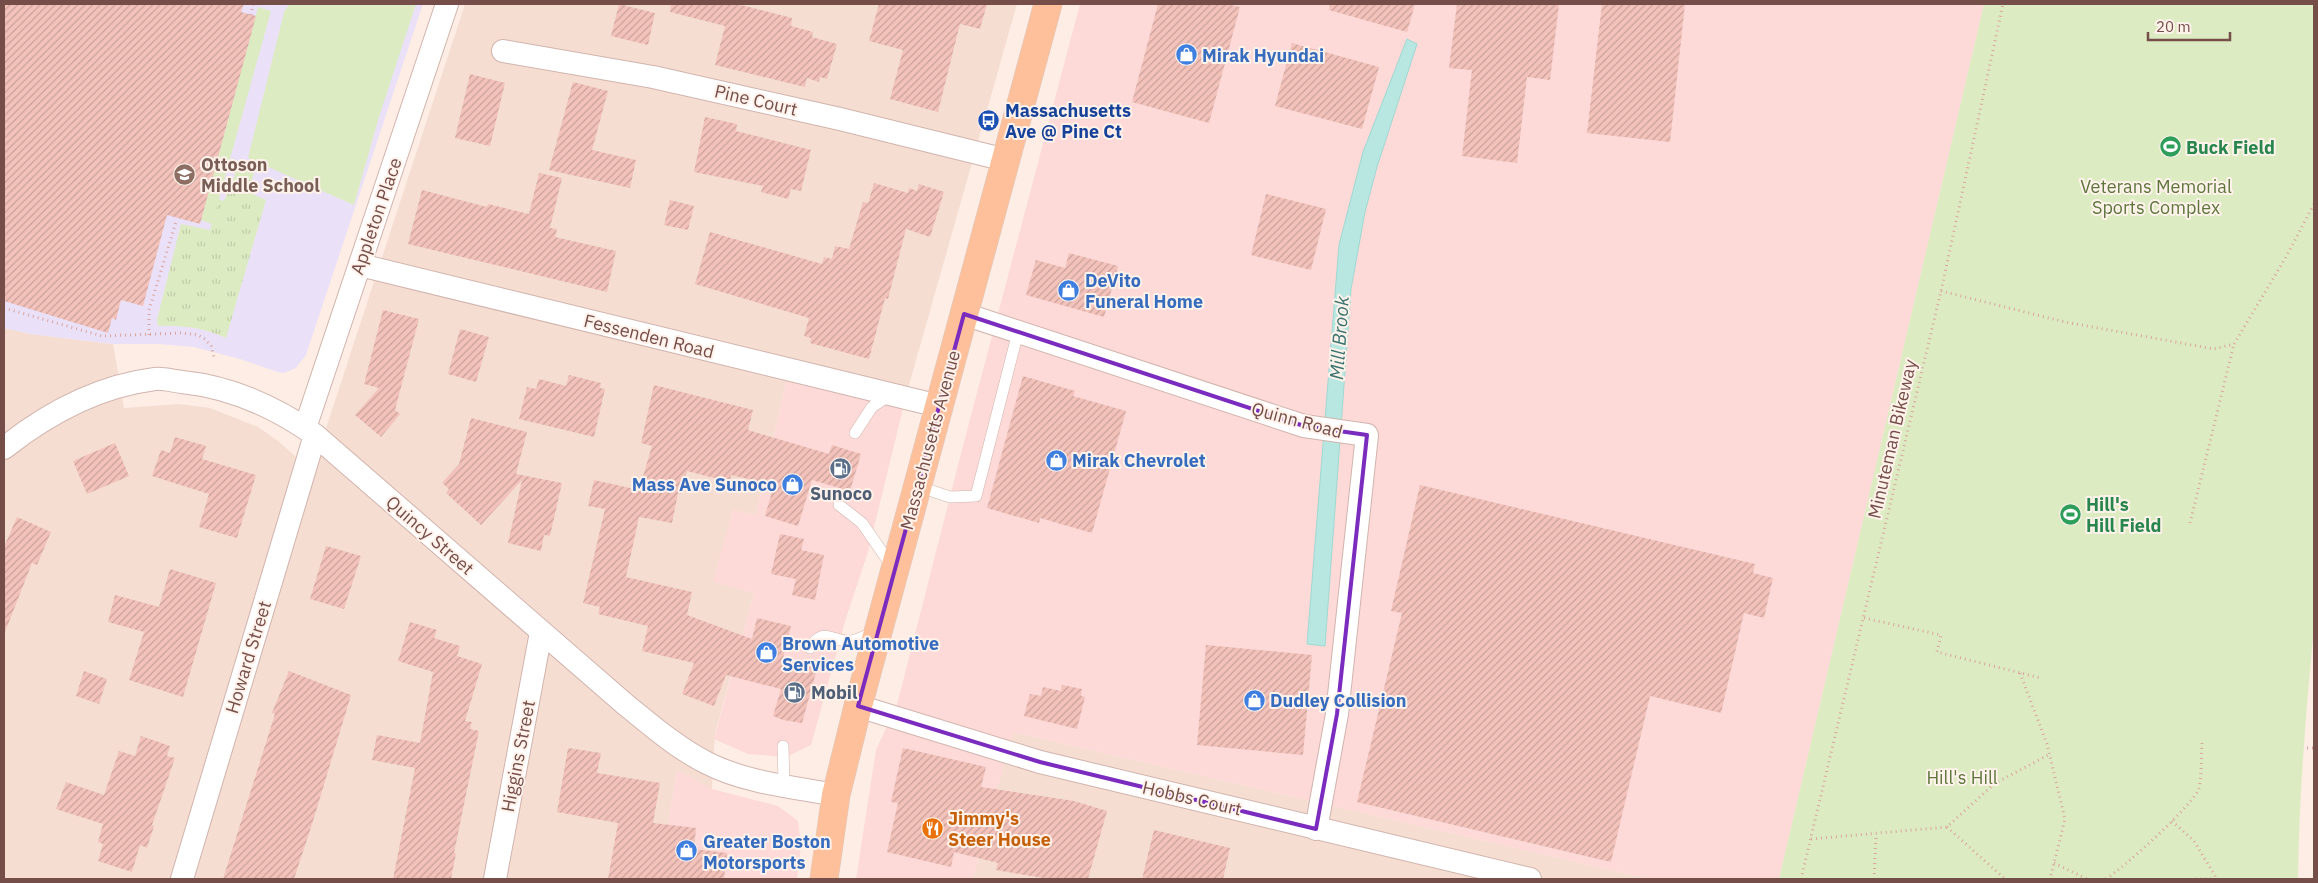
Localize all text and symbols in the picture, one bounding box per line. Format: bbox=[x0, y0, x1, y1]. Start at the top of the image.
scale bar bbox=[2148, 10, 2230, 42]
text: 20 m bbox=[2156, 17, 2191, 36]
shop icon: Mirak Hyundai bbox=[1174, 43, 1198, 67]
place label: Mirak Hyundai bbox=[1202, 44, 1324, 67]
street label: Pine Court bbox=[712, 79, 800, 121]
place label: Massachusetts Ave @ Pine Ct bbox=[1005, 99, 1131, 143]
bus stop icon: Massachusetts Ave @ Pine Ct bbox=[977, 108, 1001, 132]
sports icon: Buck Field bbox=[2158, 135, 2182, 159]
place label: Buck Field bbox=[2186, 136, 2275, 159]
place label: Ottoson Middle School bbox=[201, 153, 320, 197]
street label: Appleton Place bbox=[345, 154, 407, 278]
school or university icon: Ottoson Middle School bbox=[173, 162, 197, 186]
park label: Veterans Memorial Sports Complex bbox=[2080, 175, 2232, 219]
place label: DeVito Funeral Home bbox=[1085, 269, 1203, 313]
shop icon: DeVito Funeral Home bbox=[1057, 278, 1081, 302]
water label: Mill Brook bbox=[1324, 294, 1354, 381]
street label: Fessenden Road bbox=[582, 309, 716, 363]
street label: Massachusetts Avenue bbox=[895, 348, 965, 532]
street label: Minuteman Bikeway bbox=[1862, 357, 1922, 521]
street label: Quinn Road bbox=[1249, 397, 1345, 443]
shop icon: Mirak Chevrolet bbox=[1044, 448, 1068, 472]
place label: Mirak Chevrolet bbox=[1072, 449, 1206, 472]
fuel station icon: Sunoco bbox=[829, 456, 853, 480]
shop icon: Mass Ave Sunoco bbox=[781, 472, 805, 496]
place label: Mass Ave Sunoco bbox=[632, 473, 777, 496]
place label: Sunoco bbox=[810, 482, 872, 505]
street label: Quincy Street bbox=[381, 490, 479, 580]
place label: Hill's Hill Field bbox=[2086, 493, 2161, 537]
sports icon: Hill's Hill Field bbox=[2058, 502, 2082, 526]
street label: Howard Street bbox=[220, 598, 276, 716]
place label: Brown Automotive Services bbox=[782, 632, 939, 676]
shop icon: Brown Automotive Services bbox=[754, 641, 778, 665]
fuel station icon: Mobil bbox=[783, 680, 807, 704]
place label: Mobil bbox=[811, 681, 858, 704]
shop icon: Dudley Collision bbox=[1242, 688, 1266, 712]
place label: Dudley Collision bbox=[1270, 689, 1406, 712]
street label: Higgins Street bbox=[496, 698, 540, 814]
park label: Hill's Hill bbox=[1926, 766, 1998, 789]
street label: Hobbs Court bbox=[1140, 775, 1244, 821]
place label: Jimmy's Steer House bbox=[948, 807, 1051, 851]
restaurant icon: Jimmy's Steer House bbox=[920, 816, 944, 840]
place label: Greater Boston Motorsports bbox=[703, 830, 831, 874]
shop icon: Greater Boston Motorsports bbox=[675, 839, 699, 863]

